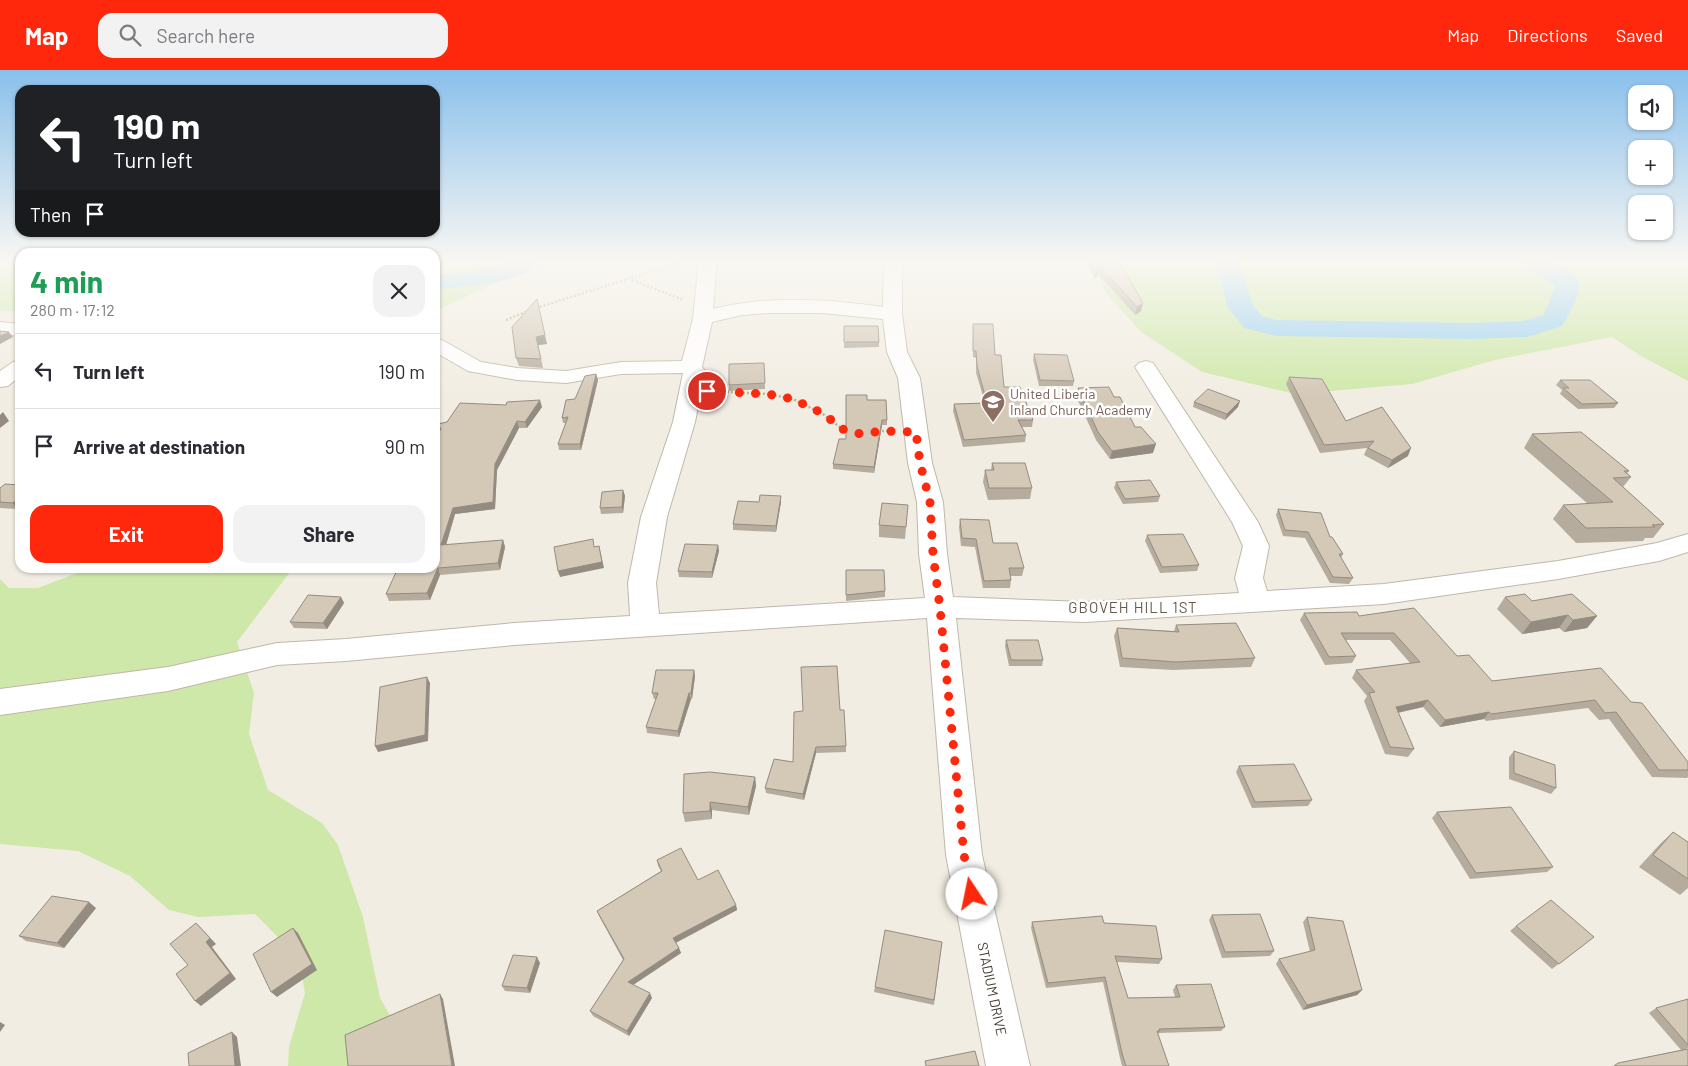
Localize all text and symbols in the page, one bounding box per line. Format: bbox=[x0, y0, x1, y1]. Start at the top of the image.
search box bbox=[98, 13, 448, 58]
text: Map bbox=[25, 21, 68, 50]
icon: search bbox=[116, 21, 144, 49]
text: Search here bbox=[156, 24, 255, 47]
text: Map bbox=[1447, 24, 1479, 46]
text: Directions bbox=[1507, 24, 1588, 46]
text: Saved bbox=[1616, 24, 1663, 46]
map controls bbox=[1628, 85, 1673, 240]
button: sound bbox=[1628, 85, 1673, 130]
text: 190 m bbox=[113, 104, 200, 146]
icon: left bbox=[30, 105, 95, 170]
button: + bbox=[1628, 140, 1673, 185]
text: Turn left bbox=[113, 146, 193, 172]
button: − bbox=[1628, 195, 1673, 240]
icon: arrive bbox=[81, 200, 109, 228]
text: Then bbox=[30, 203, 71, 226]
text: 4 min bbox=[30, 263, 103, 299]
button: close bbox=[373, 265, 425, 317]
text: 280 m · 17:12 bbox=[30, 300, 115, 319]
icon: left bbox=[30, 357, 58, 385]
text: Turn left bbox=[73, 360, 144, 383]
text: 190 m bbox=[378, 360, 425, 383]
pin bbox=[686, 370, 728, 412]
icon: arrive bbox=[693, 377, 721, 405]
place label: United Liberia Inland Church Academy bbox=[1010, 385, 1152, 418]
school or university icon: United Liberia Inland Church Academy bbox=[980, 389, 1006, 423]
icon: arrive bbox=[30, 432, 58, 460]
text: Arrive at destination bbox=[73, 435, 245, 458]
text: 90 m bbox=[385, 435, 425, 458]
button: Exit bbox=[30, 505, 223, 563]
button: Share bbox=[233, 505, 425, 563]
district label: GBOVEH HILL 1ST bbox=[1068, 598, 1198, 616]
position arrow bbox=[945, 867, 997, 919]
street label: STADIUM DRIVE bbox=[974, 941, 1011, 1037]

